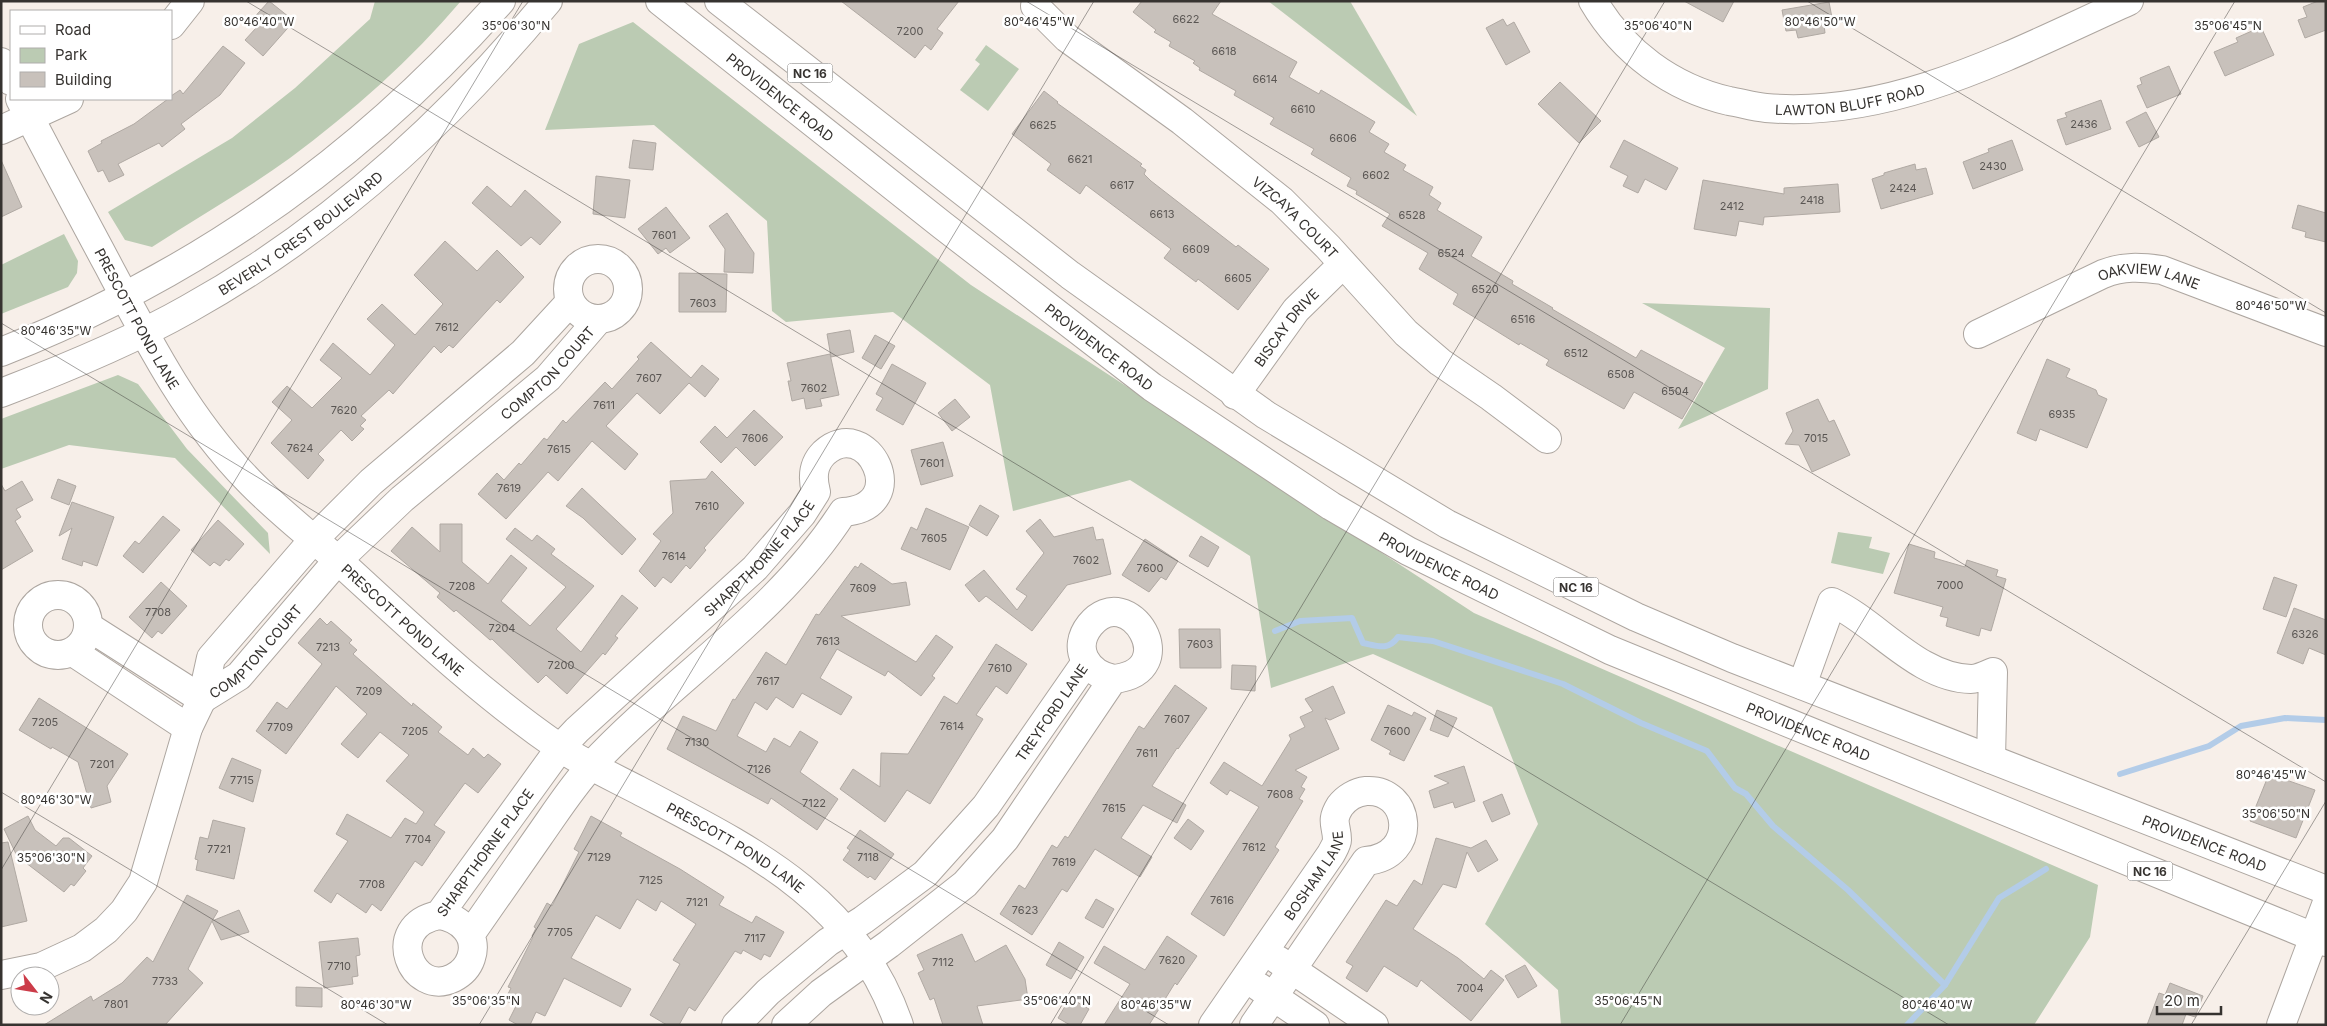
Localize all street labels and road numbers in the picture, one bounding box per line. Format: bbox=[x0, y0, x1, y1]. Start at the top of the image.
street label: PROVIDENCE ROAD bbox=[723, 49, 838, 145]
road number: NC 16 bbox=[788, 64, 832, 82]
street label: LAWTON BLUFF ROAD bbox=[1775, 79, 1927, 118]
street label: BEVERLY CREST BOULEVARD bbox=[215, 167, 386, 298]
street label: VIZCAYA COURT bbox=[1249, 172, 1342, 261]
street label: PRESCOTT POND LANE bbox=[92, 245, 184, 392]
street label: OAKVIEW LANE bbox=[2094, 259, 2203, 292]
street label: BISCAY DRIVE bbox=[1250, 284, 1322, 369]
street label: PROVIDENCE ROAD bbox=[1042, 299, 1157, 394]
street label: COMPTON COURT bbox=[497, 322, 598, 423]
street label: SHARPTHORNE PLACE bbox=[700, 497, 817, 619]
street label: PROVIDENCE ROAD bbox=[1376, 528, 1502, 603]
street label: PRESCOTT POND LANE bbox=[339, 560, 468, 679]
road number: NC 16 bbox=[1554, 578, 1598, 596]
street label: COMPTON COURT bbox=[205, 601, 305, 701]
street label: TREYFORD LANE bbox=[1011, 660, 1091, 764]
street label: PROVIDENCE ROAD bbox=[1744, 698, 1873, 764]
street label: SHARPTHORNE PLACE bbox=[432, 785, 537, 919]
street label: PRESCOTT POND LANE bbox=[664, 798, 808, 896]
street label: PROVIDENCE ROAD bbox=[2140, 811, 2269, 875]
street label: BOSHAM LANE bbox=[1280, 830, 1346, 923]
road number: NC 16 bbox=[2128, 861, 2172, 880]

